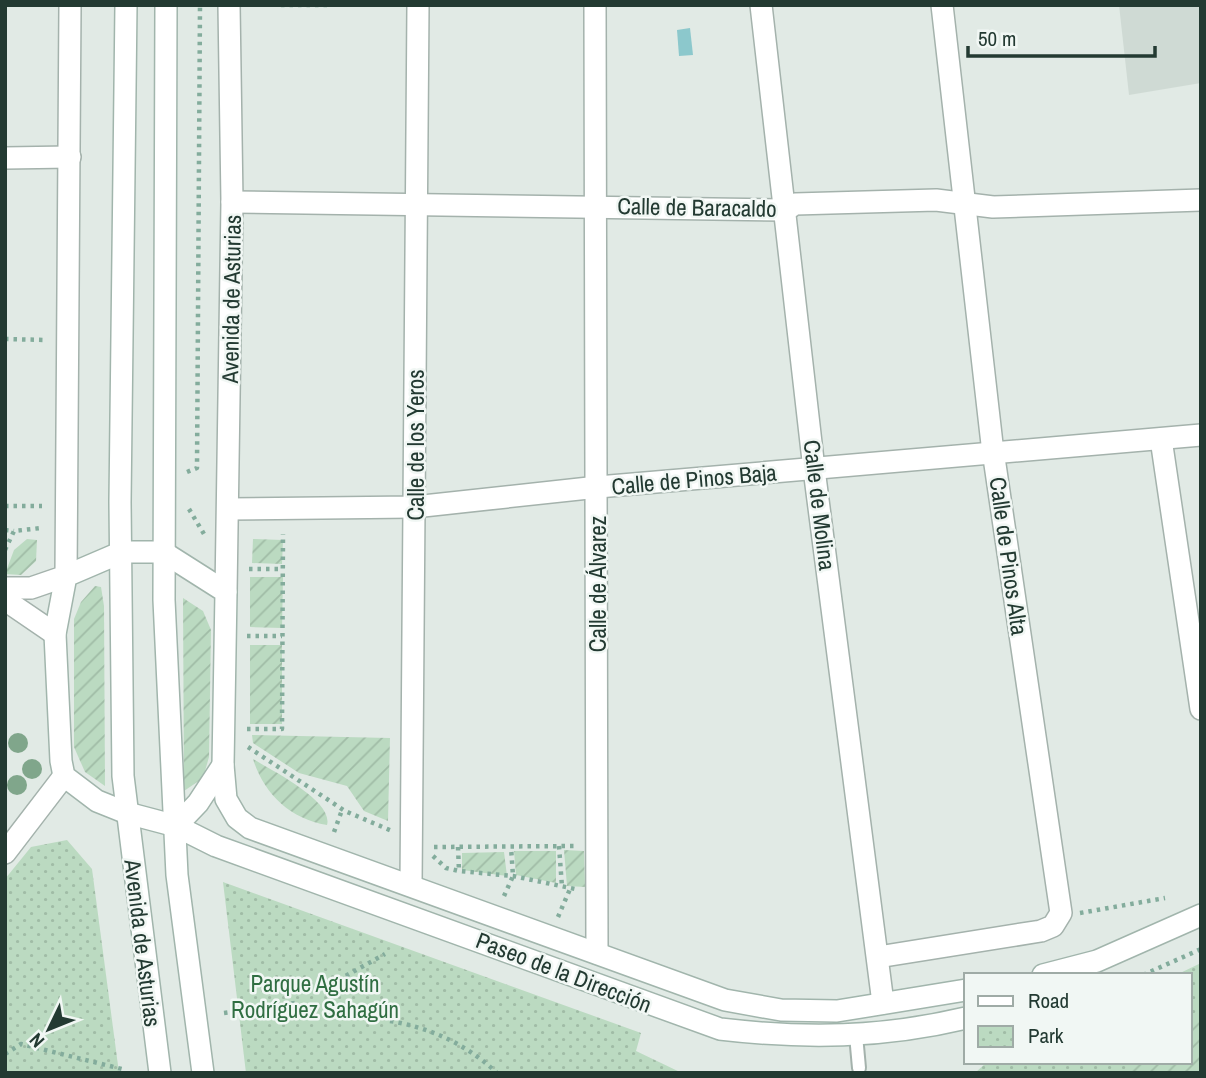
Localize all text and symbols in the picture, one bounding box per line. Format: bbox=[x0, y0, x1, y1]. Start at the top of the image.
scale bar bbox=[968, 14, 1155, 58]
text: 50 m bbox=[978, 24, 1016, 53]
street label: Calle de Baracaldo bbox=[617, 190, 777, 224]
street label: Avenida de Asturias bbox=[214, 214, 248, 385]
street label: Calle de los Yeros bbox=[400, 369, 431, 521]
street label: Calle de Molina bbox=[797, 438, 843, 572]
street label: Calle de Pinos Baja bbox=[610, 456, 778, 502]
street label: Calle de Pinos Alta bbox=[983, 475, 1036, 638]
street label: Calle de Álvarez bbox=[582, 516, 613, 652]
street label: Avenida de Asturias bbox=[117, 856, 169, 1029]
street label: Paseo de la Dirección bbox=[472, 924, 656, 1020]
park label: Parque Agustín Rodríguez Sahagún bbox=[231, 968, 399, 1025]
legend bbox=[964, 973, 1192, 1064]
text: Road bbox=[1028, 986, 1069, 1015]
north arrow bbox=[14, 994, 84, 1064]
text: Park bbox=[1028, 1021, 1064, 1050]
text: N bbox=[23, 1028, 50, 1054]

